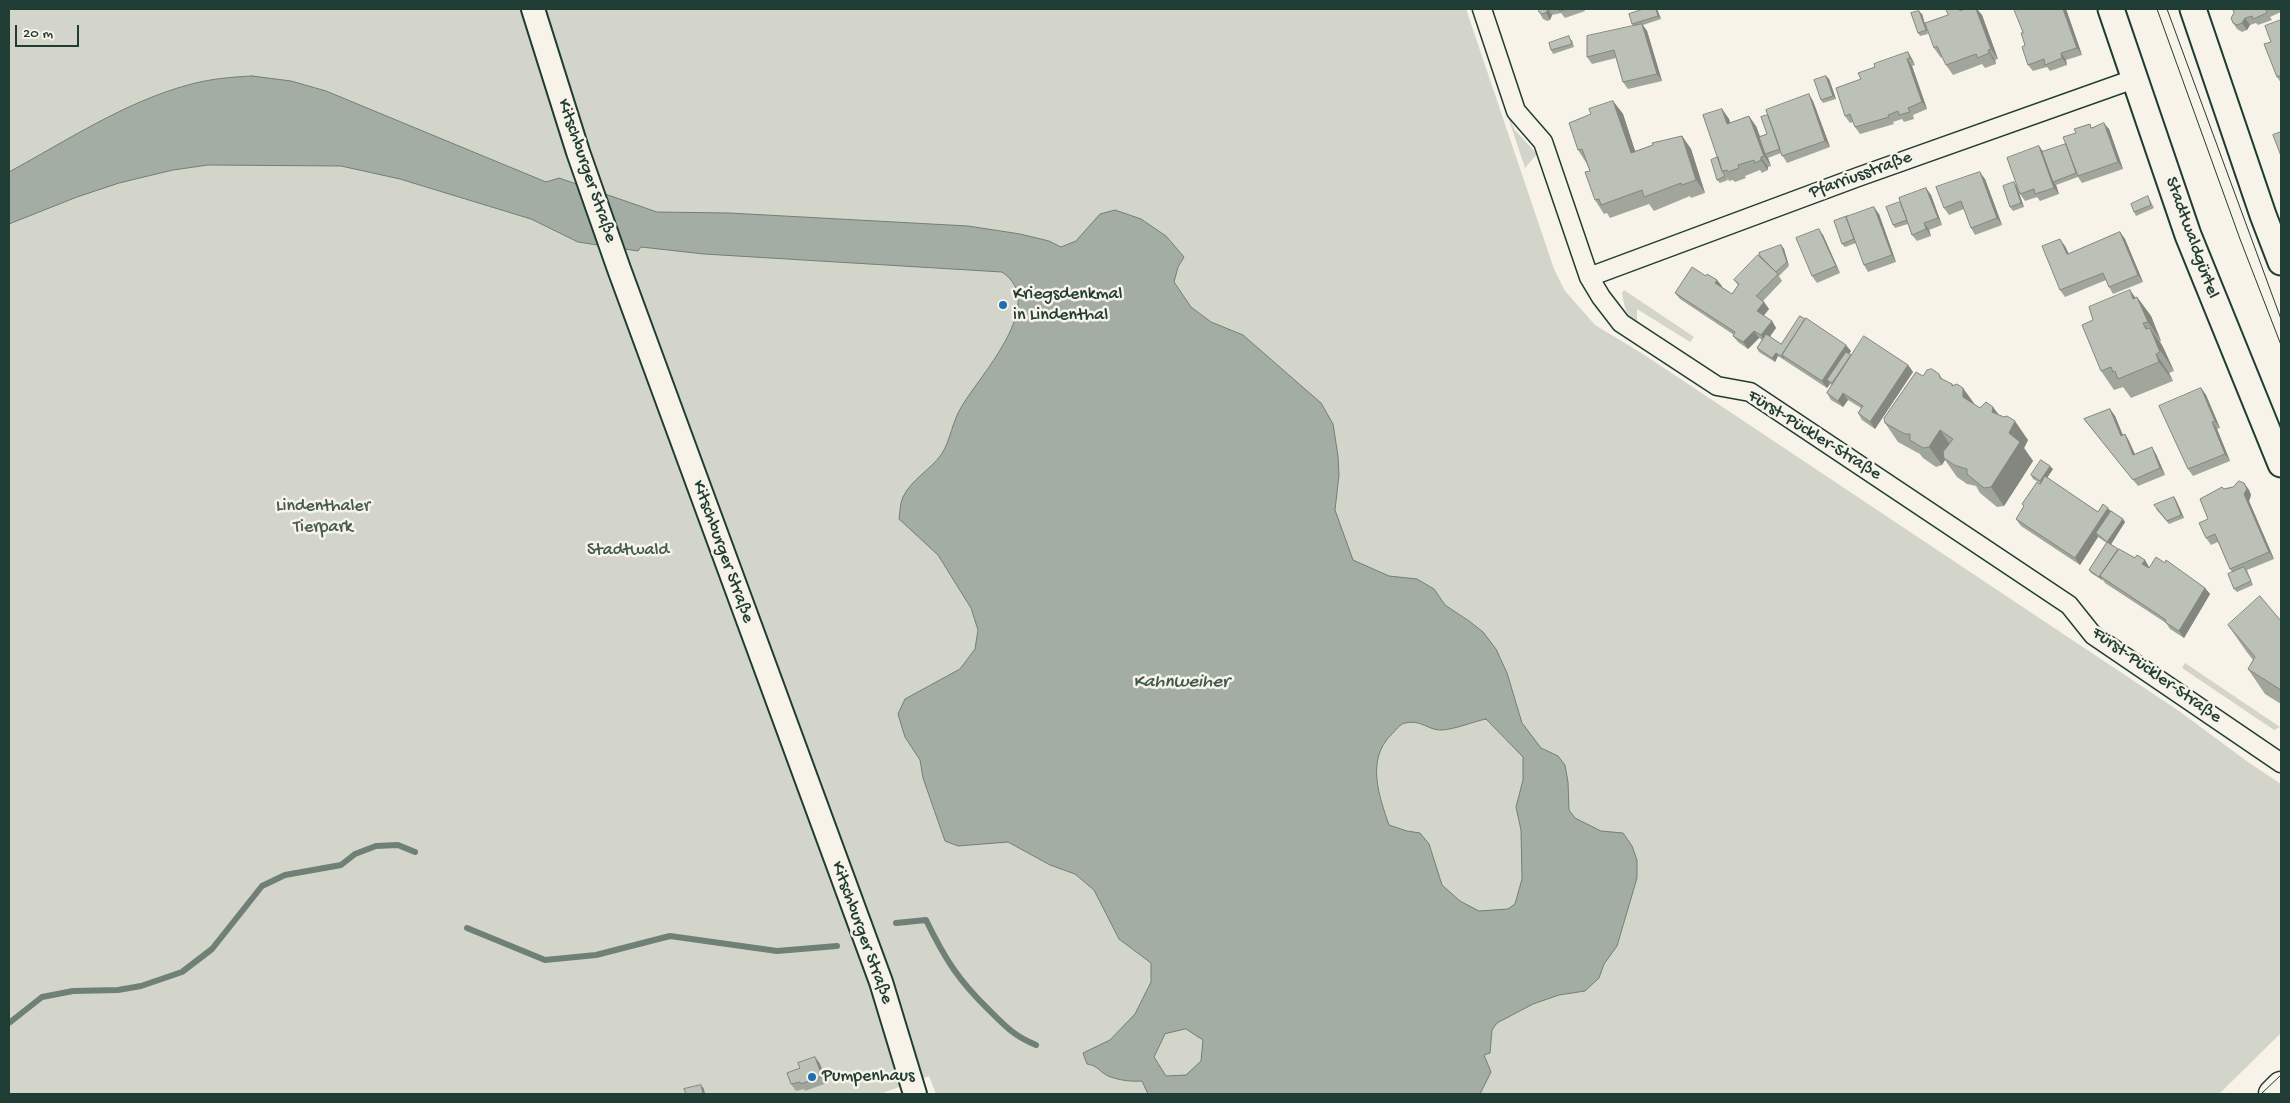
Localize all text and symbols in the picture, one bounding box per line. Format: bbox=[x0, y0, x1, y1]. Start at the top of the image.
scale bar bbox=[18, 15, 81, 47]
text: 20 m bbox=[23, 25, 53, 43]
street label: Kitschburger Straße bbox=[551, 96, 621, 246]
street label: Pfarriusstraße bbox=[1807, 147, 1915, 205]
street label: Stadtwaldgürtel bbox=[2159, 174, 2223, 302]
place label: Kriegsdenkmal in Lindenthal bbox=[1013, 284, 1122, 326]
marker: Kriegsdenkmal in Lindenthal bbox=[997, 299, 1009, 311]
street label: Fürst-Pückler-Straße bbox=[1743, 386, 1885, 486]
street label: Kitschburger Straße bbox=[686, 478, 758, 626]
park label: Lindenthaler Tierpark bbox=[276, 496, 370, 538]
park label: Stadtwald bbox=[587, 540, 669, 562]
street label: Fürst-Pückler-Straße bbox=[2087, 623, 2225, 729]
water label: Kahnweiher bbox=[1133, 672, 1229, 694]
street label: Kitschburger Straße bbox=[825, 859, 897, 1007]
place label: Pumpenhaus bbox=[822, 1066, 915, 1088]
marker: Pumpenhaus bbox=[806, 1071, 818, 1083]

